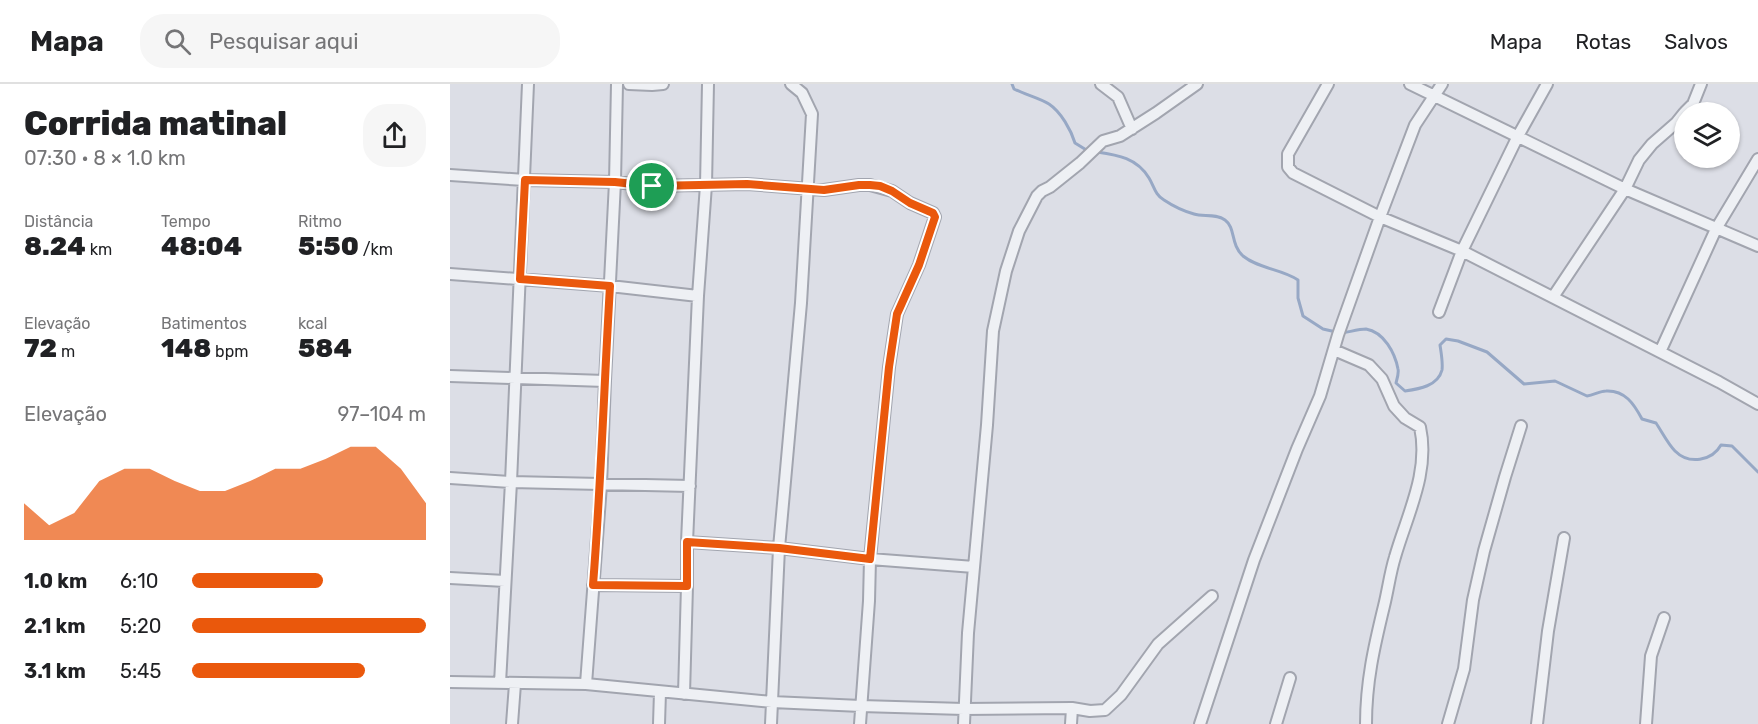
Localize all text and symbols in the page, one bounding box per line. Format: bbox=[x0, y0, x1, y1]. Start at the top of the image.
search box bbox=[140, 14, 560, 68]
text: Mapa bbox=[30, 25, 104, 58]
icon: search bbox=[161, 25, 194, 58]
text: Pesquisar aqui bbox=[209, 28, 359, 55]
text: Mapa bbox=[1490, 29, 1542, 54]
text: Rotas bbox=[1575, 29, 1631, 54]
text: Salvos bbox=[1664, 29, 1728, 54]
map controls bbox=[1674, 102, 1740, 168]
button: layers bbox=[1674, 102, 1740, 168]
text: Corrida matinal bbox=[24, 104, 287, 143]
button: share bbox=[363, 104, 426, 167]
text: 07:30 · 8 × 1.0 km bbox=[24, 146, 186, 170]
pin bbox=[626, 160, 677, 211]
icon: arrive bbox=[635, 169, 668, 202]
text: Distância bbox=[24, 212, 93, 231]
text: Tempo bbox=[161, 212, 211, 231]
text: Ritmo bbox=[298, 212, 342, 231]
text: 8.24 bbox=[24, 231, 86, 262]
text: 48:04 bbox=[161, 231, 242, 262]
text: 5:50 bbox=[298, 231, 359, 262]
text: km bbox=[86, 240, 112, 259]
text: /km bbox=[359, 240, 393, 259]
text: Elevação bbox=[24, 314, 90, 333]
text: Batimentos bbox=[161, 314, 247, 333]
text: kcal bbox=[298, 314, 327, 333]
text: 72 bbox=[24, 333, 57, 364]
text: 148 bbox=[161, 333, 211, 364]
text: 584 bbox=[298, 333, 352, 364]
text: m bbox=[57, 342, 75, 361]
text: bpm bbox=[211, 342, 248, 361]
text: Elevação bbox=[24, 402, 107, 426]
text: 97–104 m bbox=[337, 402, 426, 426]
text: 1.0 km bbox=[24, 569, 87, 593]
text: 6:10 bbox=[120, 569, 158, 593]
text: 2.1 km bbox=[24, 614, 86, 638]
text: 5:20 bbox=[120, 614, 161, 638]
text: 3.1 km bbox=[24, 659, 86, 683]
text: 5:45 bbox=[120, 659, 161, 683]

